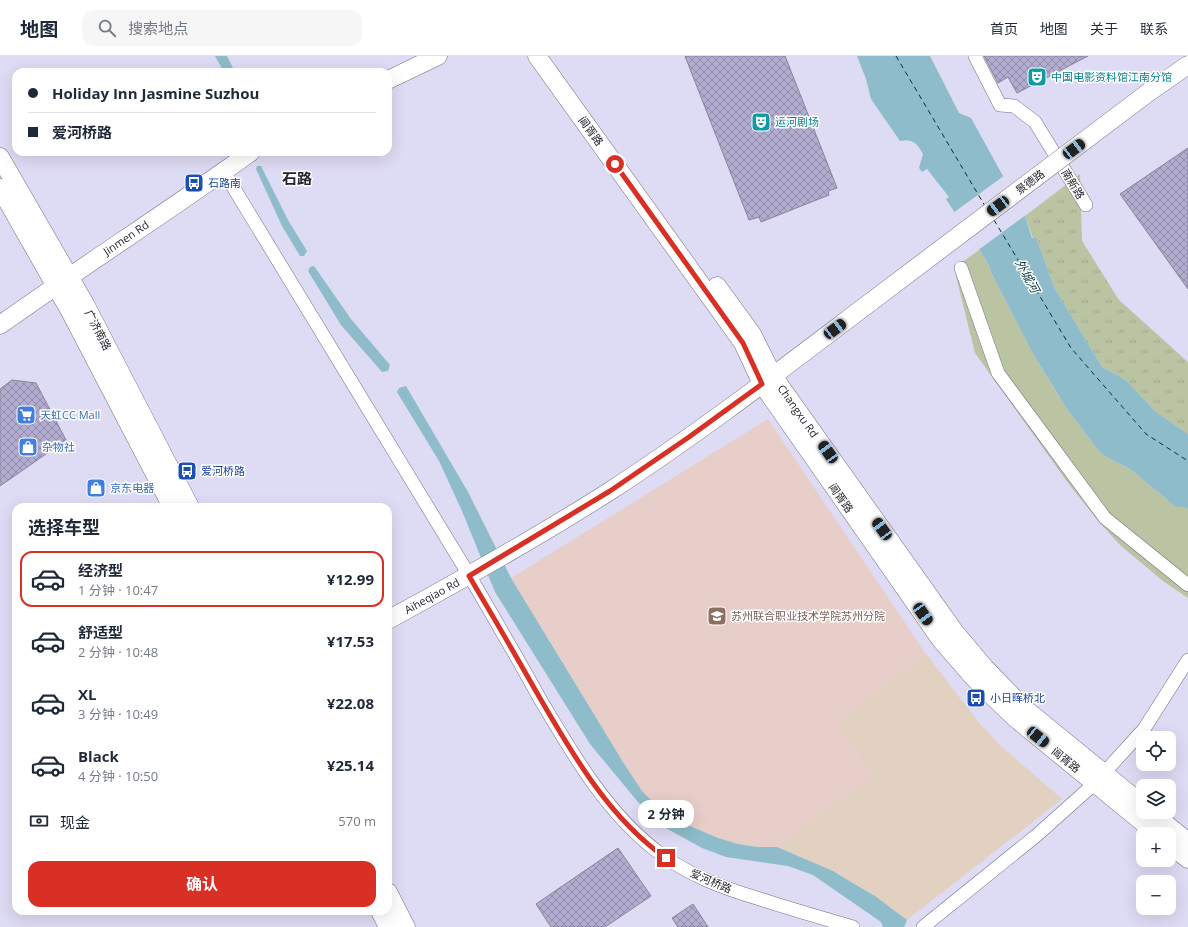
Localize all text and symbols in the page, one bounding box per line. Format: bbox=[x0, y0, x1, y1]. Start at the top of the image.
search box bbox=[82, 10, 362, 46]
text: 地图 bbox=[20, 16, 58, 42]
icon: search bbox=[96, 17, 118, 39]
text: 搜索地点 bbox=[128, 18, 188, 38]
text: 首页 bbox=[990, 19, 1018, 38]
text: 地图 bbox=[1040, 19, 1068, 38]
text: 关于 bbox=[1090, 19, 1118, 38]
text: 联系 bbox=[1140, 19, 1168, 38]
theatre icon: 中国电影资料馆江南分馆 bbox=[1026, 66, 1048, 88]
place label: 中国电影资料馆江南分馆 bbox=[1051, 69, 1172, 84]
text: Holiday Inn Jasmine Suzhou bbox=[52, 83, 259, 103]
theatre icon: 运河剧场 bbox=[750, 111, 772, 133]
street label: 阊胥路 bbox=[576, 113, 607, 148]
place label: 运河剧场 bbox=[775, 114, 819, 129]
text: 爱河桥路 bbox=[52, 122, 112, 142]
car bbox=[1061, 137, 1087, 161]
route start bbox=[606, 155, 624, 173]
street label: 景德路 bbox=[1012, 166, 1047, 198]
street label: 南新路 bbox=[1059, 166, 1088, 202]
district label: 石路 bbox=[282, 168, 312, 188]
bus stop icon: 石路南 bbox=[183, 172, 205, 194]
place label: 石路南 bbox=[208, 175, 241, 190]
car bbox=[985, 194, 1011, 218]
street label: Jinmen Rd bbox=[99, 217, 151, 259]
water label: 外城河 bbox=[1011, 256, 1045, 297]
street label: 广济南路 bbox=[82, 307, 115, 353]
car bbox=[822, 317, 848, 341]
street label: Changxu Rd bbox=[775, 381, 822, 440]
supermarket icon: 天虹CC Mall bbox=[15, 404, 37, 426]
place label: 天虹CC Mall bbox=[40, 407, 100, 422]
shop icon: 杂物社 bbox=[17, 436, 39, 458]
place label: 杂物社 bbox=[42, 439, 75, 454]
car bbox=[816, 439, 840, 465]
bus stop icon: 爱河桥路 bbox=[176, 460, 198, 482]
place label: 爱河桥路 bbox=[201, 463, 245, 478]
shop icon: 京东电器 bbox=[85, 477, 107, 499]
place label: 京东电器 bbox=[110, 480, 154, 495]
street label: 阊胥路 bbox=[826, 480, 857, 516]
text: 选择车型 bbox=[28, 515, 100, 539]
car bbox=[870, 516, 894, 542]
text: 经济型 bbox=[78, 560, 123, 580]
icon: car bbox=[30, 561, 66, 597]
text: ¥12.99 bbox=[327, 569, 374, 589]
street label: Aiheqiao Rd bbox=[401, 574, 462, 617]
text: 1 分钟 · 10:47 bbox=[78, 581, 158, 599]
car bbox=[911, 601, 935, 627]
school or university icon: 苏州联合职业技术学院苏州分院 bbox=[706, 605, 728, 627]
place label: 苏州联合职业技术学院苏州分院 bbox=[731, 608, 885, 623]
text: 舒适型 bbox=[78, 622, 123, 642]
icon: car bbox=[30, 623, 66, 659]
text: ¥17.53 bbox=[327, 631, 374, 651]
text: 2 分钟 · 10:48 bbox=[78, 643, 158, 661]
text: XL bbox=[78, 684, 96, 704]
icon: car bbox=[30, 685, 66, 721]
bus stop icon: 小日晖桥北 bbox=[965, 687, 987, 709]
place label: 小日晖桥北 bbox=[990, 690, 1045, 705]
text: ¥22.08 bbox=[327, 693, 374, 713]
text: 3 分钟 · 10:49 bbox=[78, 705, 158, 723]
car bbox=[1025, 725, 1051, 749]
map controls bbox=[1136, 731, 1176, 915]
button: locate bbox=[1136, 731, 1176, 771]
street label: 阊胥路 bbox=[1049, 743, 1084, 776]
text: Black bbox=[78, 746, 119, 766]
icon: car bbox=[30, 747, 66, 783]
text: ¥25.14 bbox=[327, 755, 374, 775]
text: 4 分钟 · 10:50 bbox=[78, 767, 158, 785]
button: layers bbox=[1136, 779, 1176, 819]
callout: 2 分钟 bbox=[638, 800, 694, 828]
text: 2 分钟 bbox=[648, 805, 684, 823]
icon: cash bbox=[28, 810, 50, 832]
text: 现金 bbox=[60, 812, 90, 832]
text: 570 m bbox=[338, 812, 376, 830]
button: + bbox=[1136, 827, 1176, 867]
route end bbox=[657, 849, 675, 867]
button: 确认 bbox=[28, 861, 376, 907]
street label: 爱河桥路 bbox=[688, 865, 734, 896]
button: − bbox=[1136, 875, 1176, 915]

